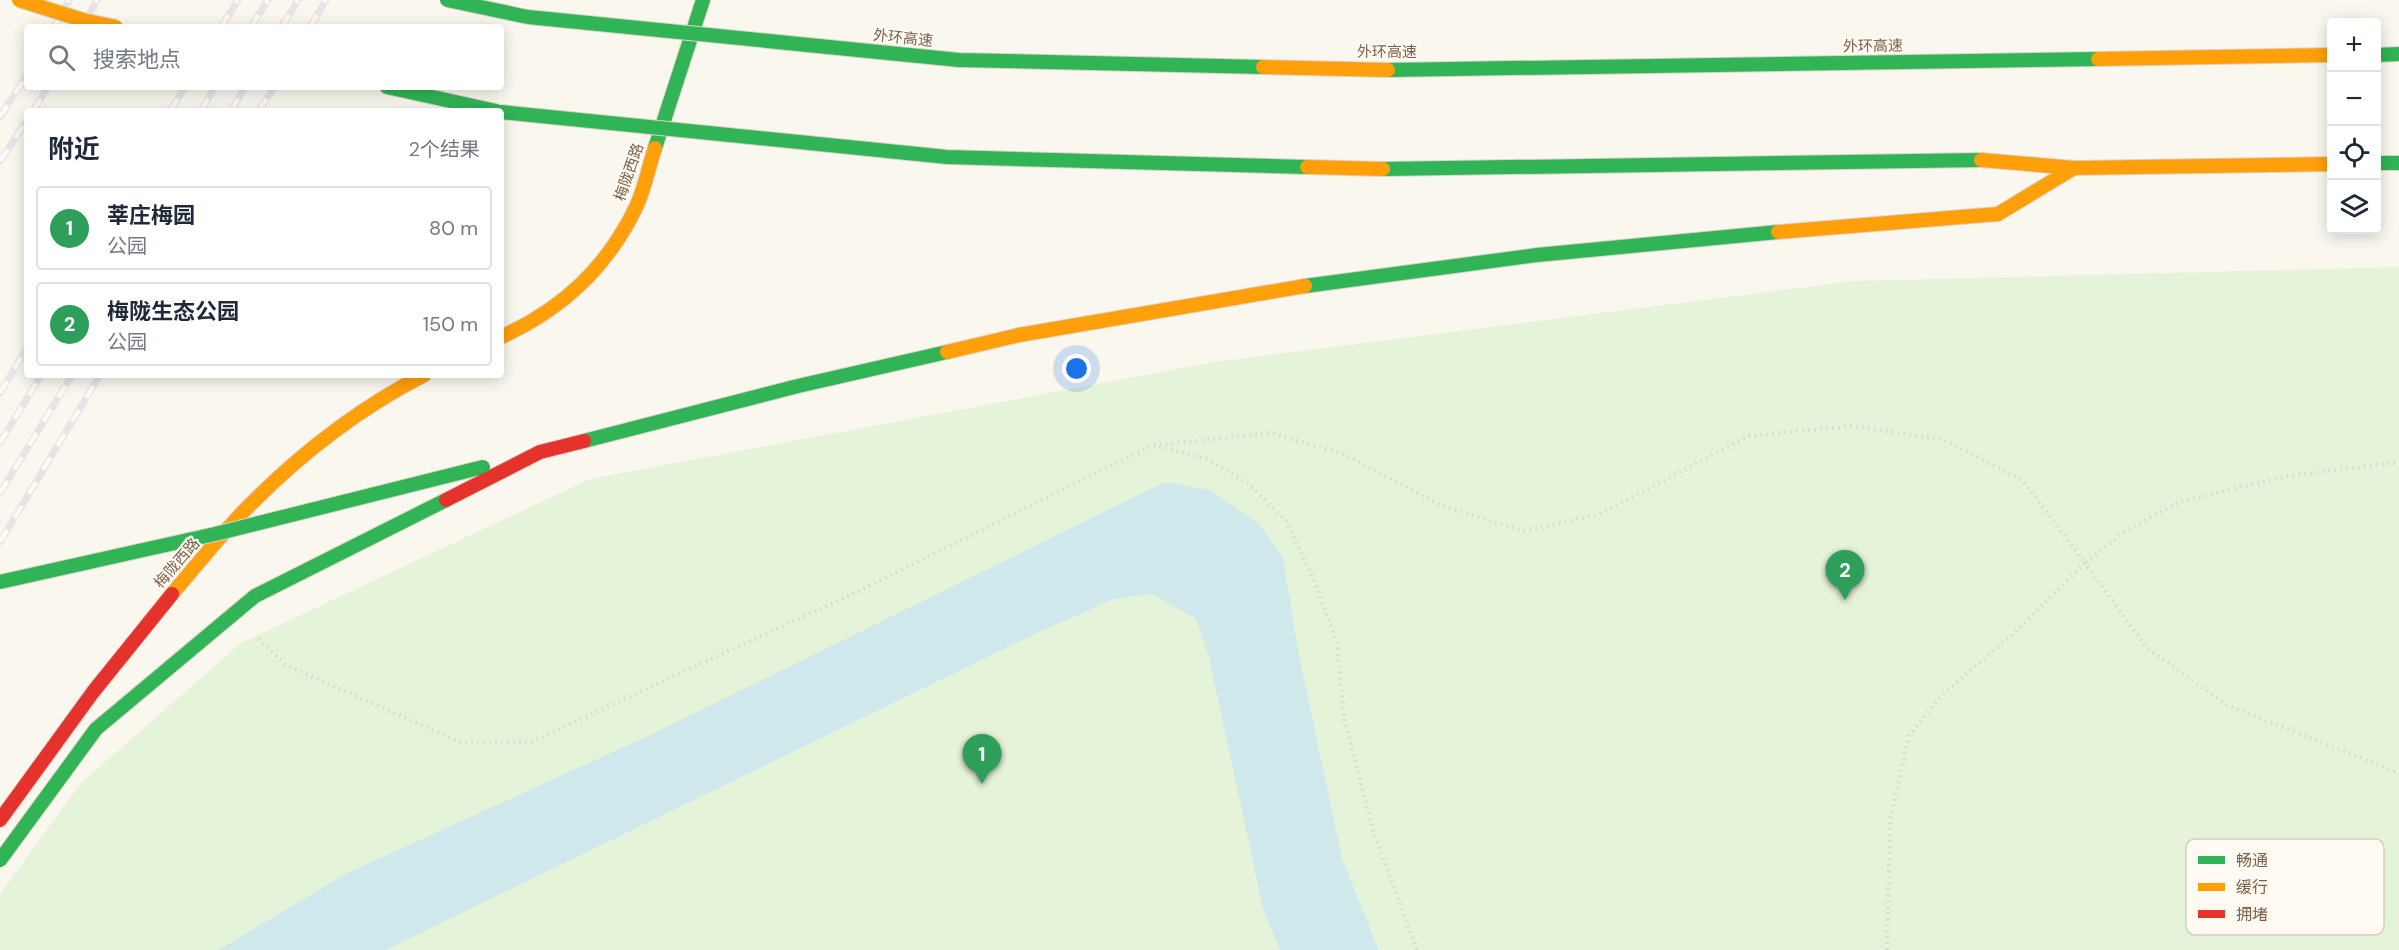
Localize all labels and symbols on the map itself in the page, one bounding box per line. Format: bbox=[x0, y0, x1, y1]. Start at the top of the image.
street label: 外环高速 bbox=[872, 25, 934, 51]
street label: 外环高速 bbox=[1843, 35, 1903, 57]
street label: 外环高速 bbox=[1357, 42, 1417, 62]
street label: 梅陇西路 bbox=[610, 140, 648, 204]
your location bbox=[1062, 354, 1091, 383]
street label: 梅陇西路 bbox=[150, 534, 204, 592]
pin: 2 bbox=[1826, 550, 1864, 600]
pin: 1 bbox=[962, 734, 1002, 784]
legend bbox=[2186, 839, 2384, 935]
text: 畅通 bbox=[2236, 850, 2268, 871]
text: 缓行 bbox=[2236, 877, 2268, 898]
text: 拥堵 bbox=[2236, 904, 2268, 925]

